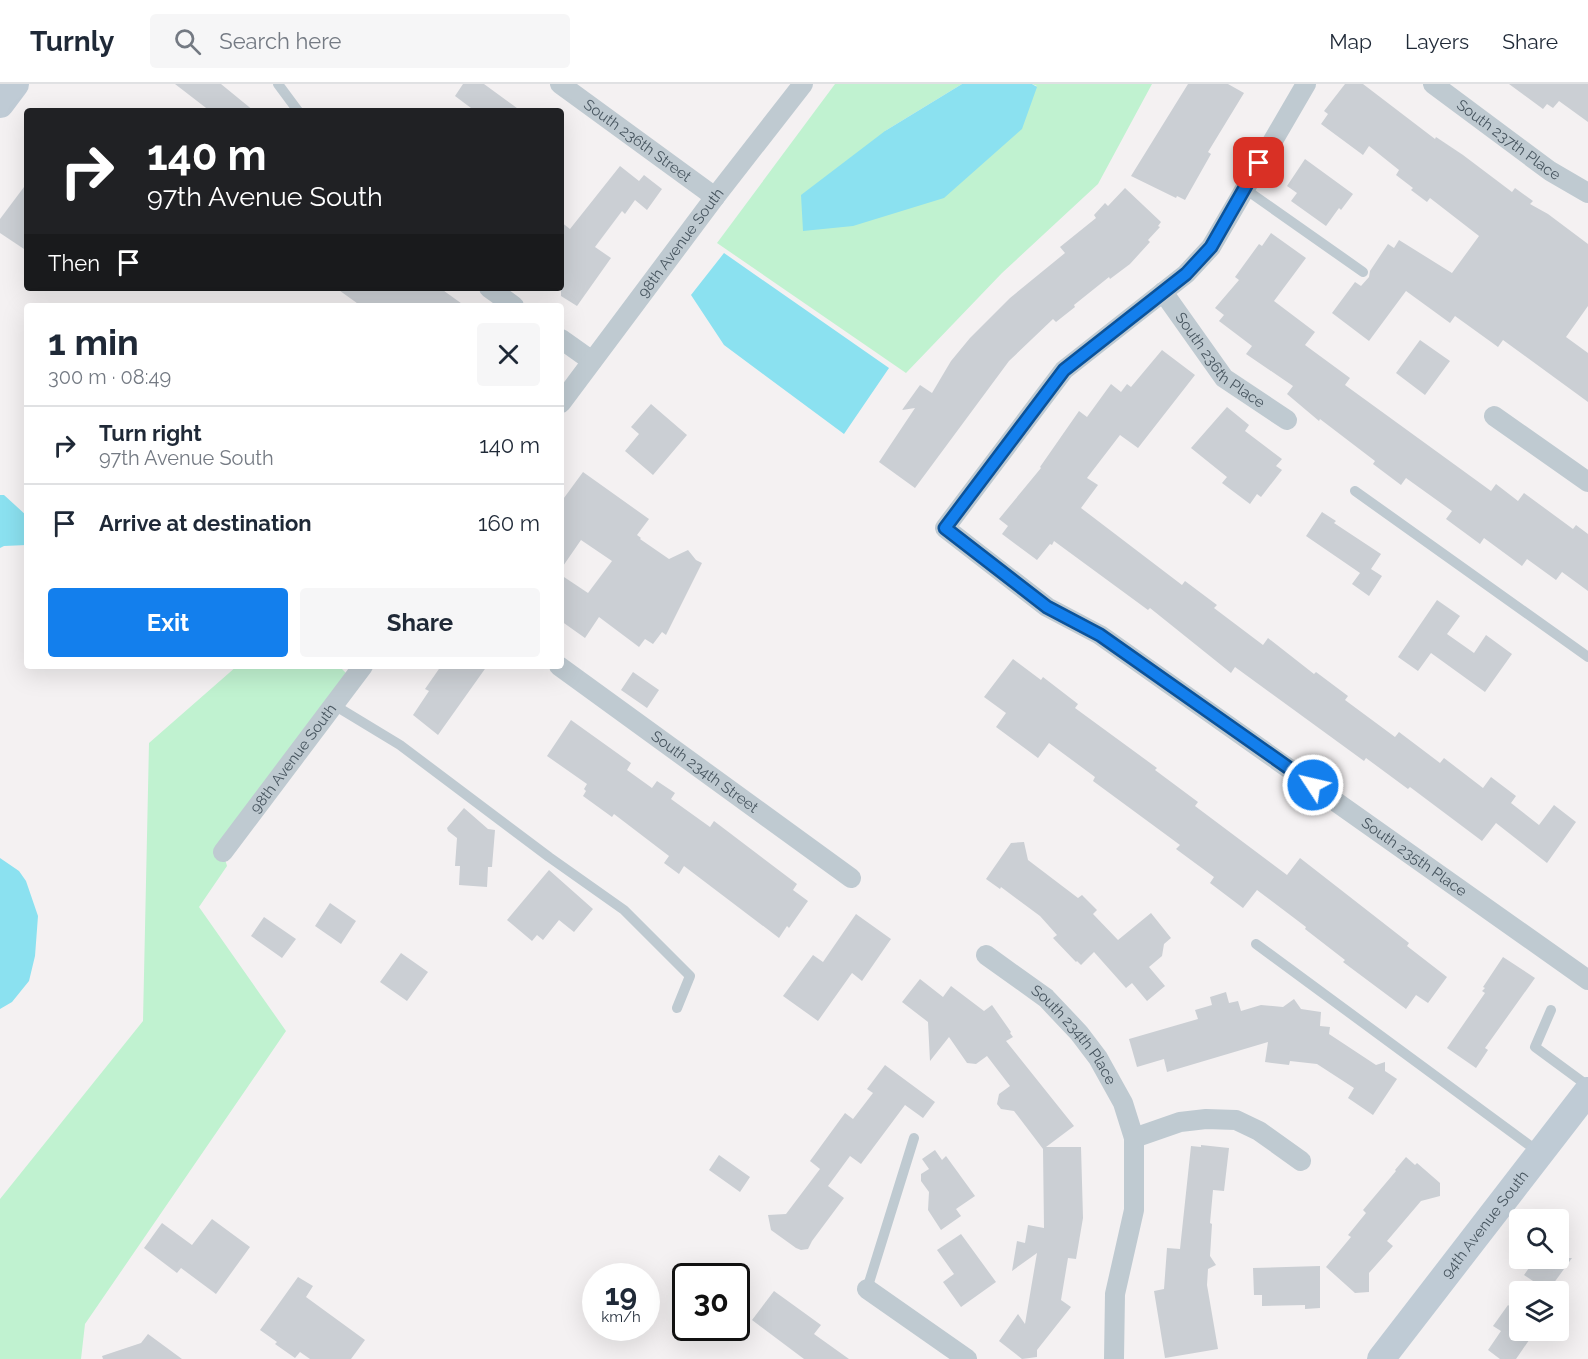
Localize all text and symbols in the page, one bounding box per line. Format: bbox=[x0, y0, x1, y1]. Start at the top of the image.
search box bbox=[150, 14, 570, 68]
text: Turnly bbox=[30, 25, 114, 58]
icon: search bbox=[171, 25, 204, 58]
text: Search here bbox=[219, 28, 341, 54]
text: Map bbox=[1329, 29, 1372, 54]
text: Layers bbox=[1405, 29, 1469, 54]
text: Share bbox=[1502, 29, 1558, 54]
street label: South 236th Street bbox=[580, 95, 695, 186]
street label: South 237th Place bbox=[1453, 96, 1564, 184]
text: 140 m bbox=[147, 131, 267, 180]
icon: right bbox=[48, 132, 126, 210]
pin bbox=[1233, 137, 1284, 188]
icon: arrive bbox=[1242, 146, 1275, 179]
text: 97th Avenue South bbox=[147, 181, 383, 212]
street label: 98th Avenue South bbox=[634, 184, 728, 301]
icon: arrive bbox=[112, 246, 145, 279]
text: Then bbox=[48, 250, 100, 276]
street label: South 236th Place bbox=[1171, 309, 1269, 412]
text: 1 min bbox=[48, 321, 139, 363]
button: close bbox=[477, 323, 540, 386]
text: 300 m · 08:49 bbox=[48, 365, 171, 389]
text: Turn right bbox=[99, 420, 202, 446]
icon: right bbox=[48, 429, 81, 462]
text: 140 m bbox=[479, 432, 540, 458]
text: 97th Avenue South bbox=[99, 446, 274, 470]
icon: arrive bbox=[48, 507, 81, 540]
text: Arrive at destination bbox=[99, 510, 312, 536]
text: 160 m bbox=[478, 510, 540, 536]
button: Exit bbox=[48, 588, 288, 657]
button: Share bbox=[300, 588, 540, 657]
street label: 98th Avenue South bbox=[246, 700, 340, 817]
street label: South 234th Street bbox=[648, 727, 762, 817]
position arrow bbox=[1281, 753, 1345, 817]
street label: South 235th Place bbox=[1358, 814, 1470, 900]
street label: South 234th Place bbox=[1028, 981, 1120, 1088]
street label: 94th Avenue South bbox=[1438, 1167, 1532, 1282]
map controls bbox=[1509, 1209, 1569, 1341]
button: search bbox=[1509, 1209, 1569, 1269]
speed limit sign: 30 bbox=[672, 1263, 750, 1341]
text: 19 bbox=[605, 1277, 637, 1312]
button: layers bbox=[1509, 1281, 1569, 1341]
text: km/h bbox=[601, 1308, 641, 1326]

